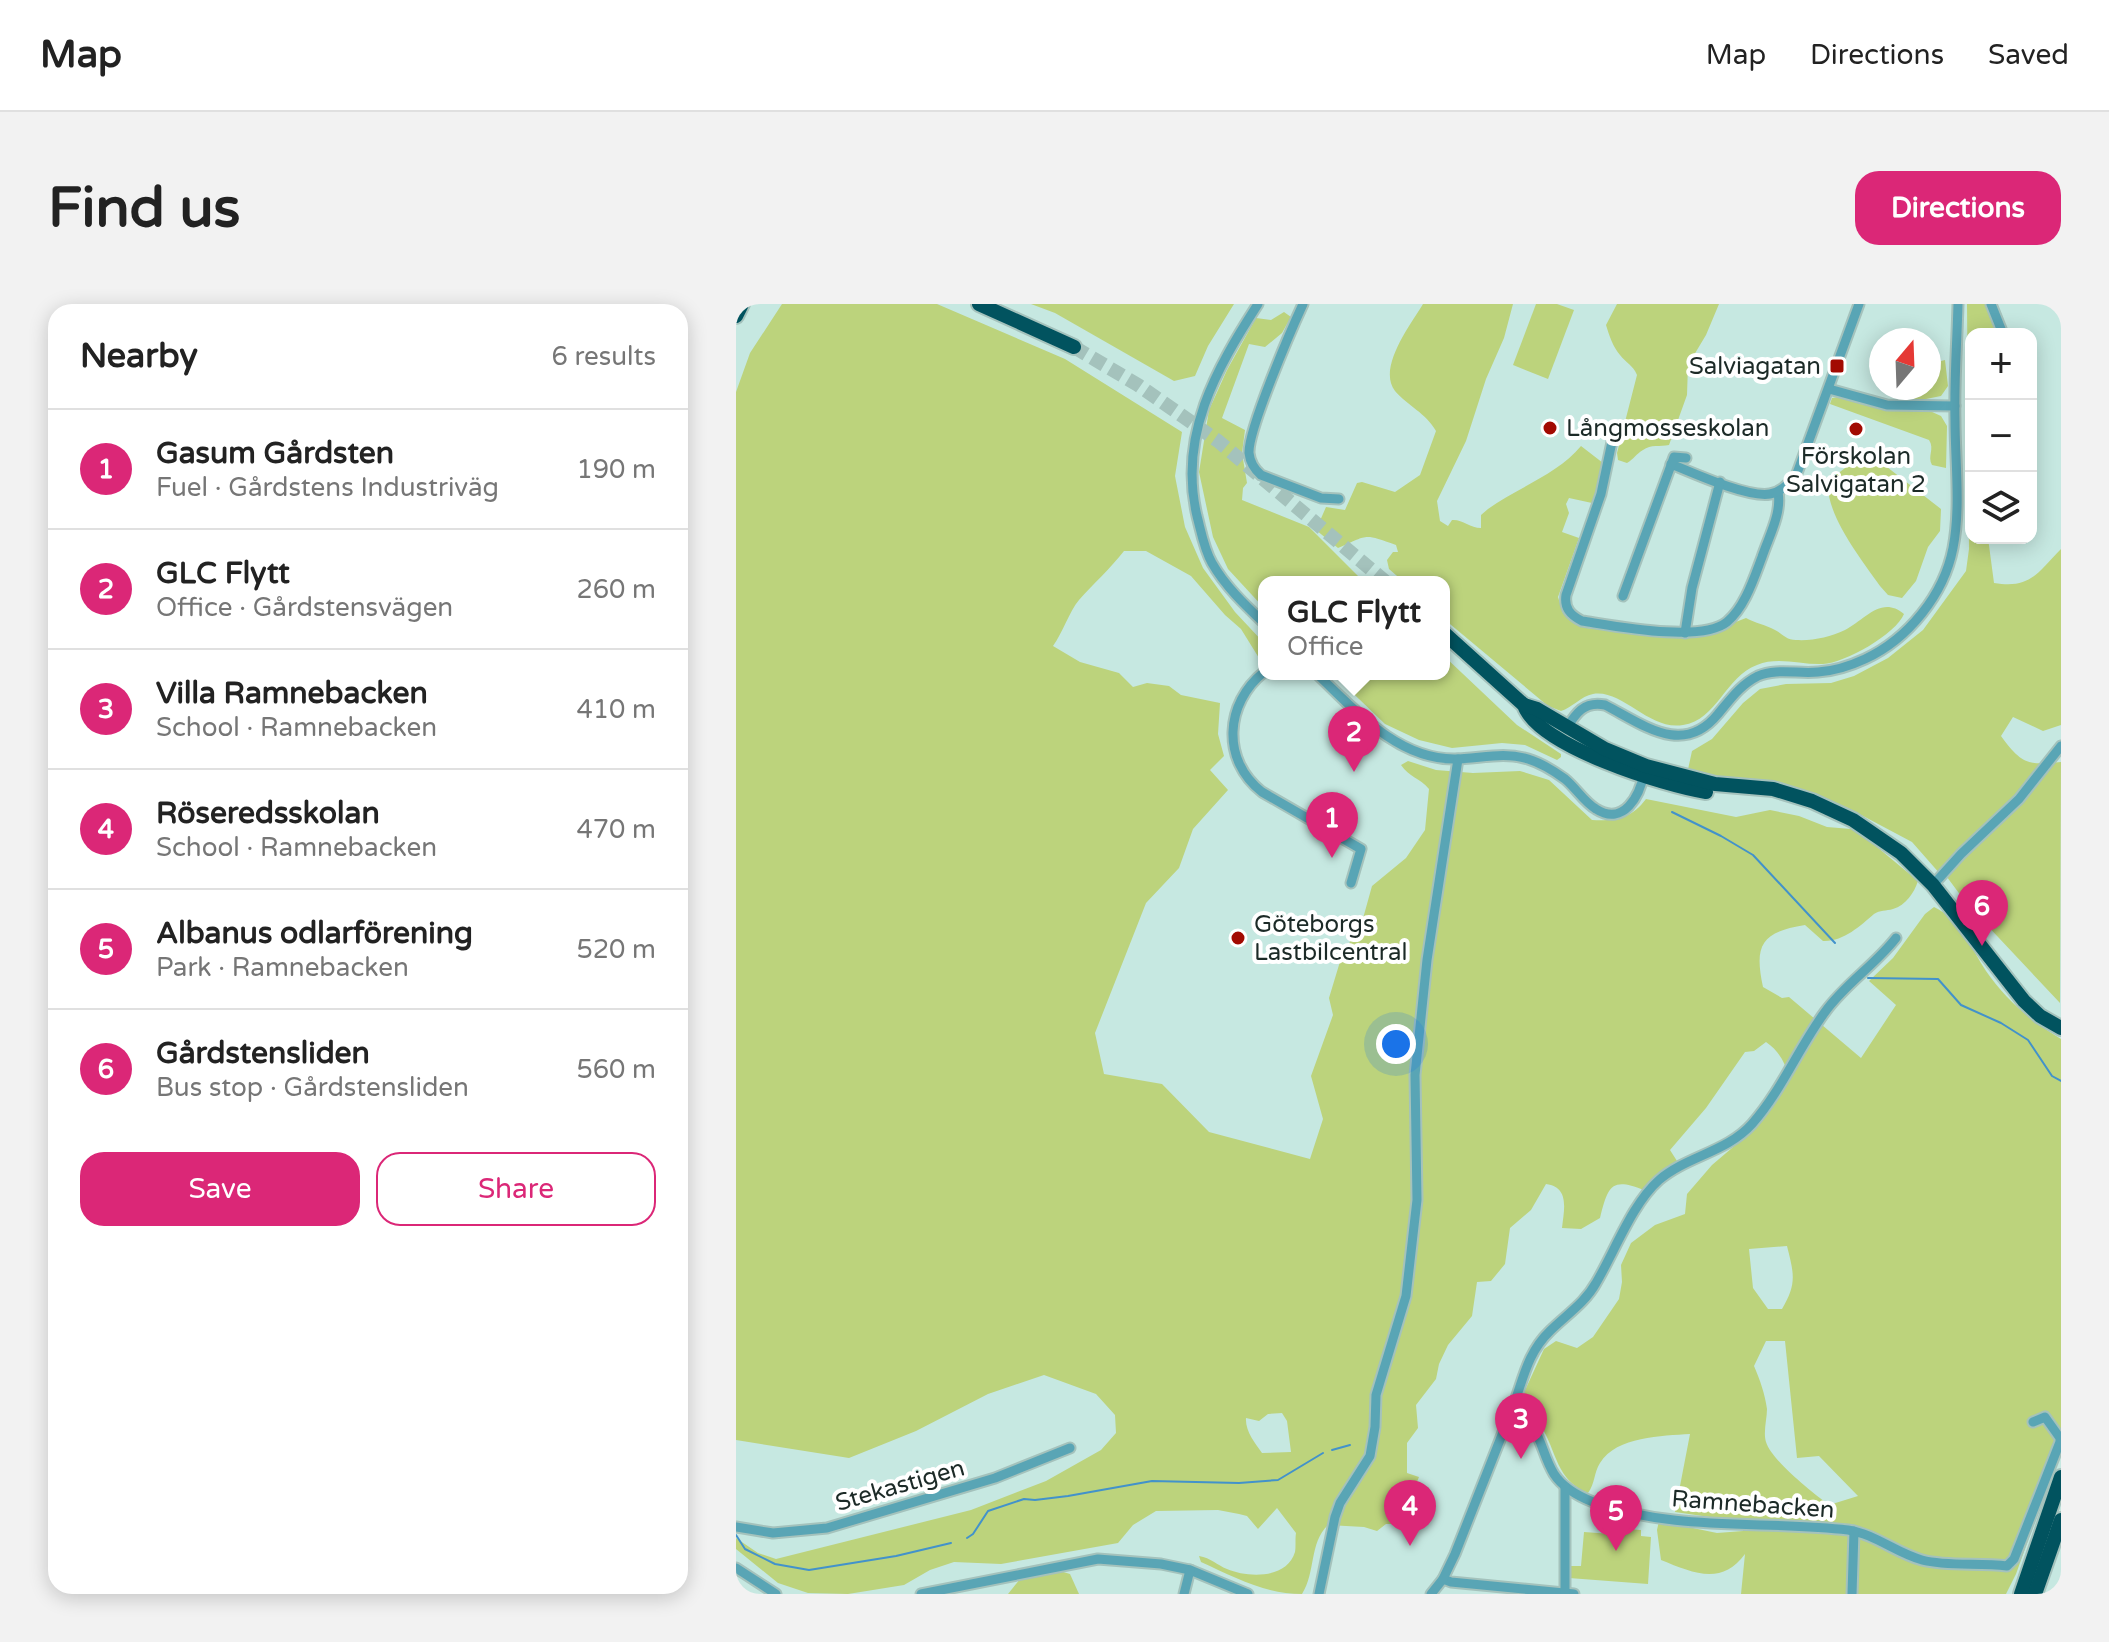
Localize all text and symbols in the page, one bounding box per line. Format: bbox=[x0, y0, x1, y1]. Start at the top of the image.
text: Map bbox=[40, 32, 122, 78]
text: Map bbox=[1706, 38, 1766, 72]
text: Directions bbox=[1810, 38, 1944, 72]
text: Saved bbox=[1988, 38, 2069, 72]
button: Directions bbox=[1855, 171, 2061, 245]
text: Find us bbox=[48, 175, 240, 242]
north arrow bbox=[1869, 328, 1941, 400]
map controls bbox=[1965, 328, 2037, 544]
button: + bbox=[1965, 328, 2037, 400]
text: Nearby bbox=[80, 336, 198, 377]
text: 6 results bbox=[551, 341, 656, 372]
place label: Salviagatan bbox=[1689, 352, 1821, 381]
marker: Salviagatan bbox=[1828, 357, 1846, 375]
button: − bbox=[1965, 400, 2037, 472]
place label: Långmosseskolan bbox=[1566, 414, 1769, 443]
marker: Långmosseskolan bbox=[1541, 419, 1559, 437]
marker: Förskolan Salvigatan 2 bbox=[1847, 420, 1865, 438]
text: Gasum Gårdsten bbox=[156, 435, 394, 472]
place label: Förskolan Salvigatan 2 bbox=[1786, 442, 1926, 499]
text: 1 bbox=[98, 454, 114, 485]
text: 190 m bbox=[576, 454, 656, 485]
text: Fuel · Gårdstens Industriväg bbox=[156, 472, 499, 503]
button: layers bbox=[1965, 472, 2037, 544]
text: GLC Flytt bbox=[156, 555, 290, 592]
text: 2 bbox=[98, 574, 114, 605]
text: 260 m bbox=[576, 574, 656, 605]
popup bbox=[1258, 576, 1450, 680]
text: Office · Gårdstensvägen bbox=[156, 592, 453, 623]
text: GLC Flytt bbox=[1287, 594, 1421, 631]
text: Office bbox=[1287, 631, 1363, 662]
text: Villa Ramnebacken bbox=[156, 675, 428, 712]
text: 3 bbox=[98, 694, 114, 725]
text: 410 m bbox=[576, 694, 656, 725]
pin: 2 bbox=[1328, 706, 1380, 772]
text: School · Ramnebacken bbox=[156, 712, 437, 743]
pin: 1 bbox=[1306, 792, 1358, 858]
text: Röseredsskolan bbox=[156, 795, 380, 832]
text: 4 bbox=[98, 814, 114, 845]
text: 470 m bbox=[576, 814, 656, 845]
text: School · Ramnebacken bbox=[156, 832, 437, 863]
pin: 6 bbox=[1956, 880, 2008, 946]
place label: Göteborgs Lastbilcentral bbox=[1254, 910, 1407, 967]
text: Albanus odlarförening bbox=[156, 915, 473, 952]
marker: Göteborgs Lastbilcentral bbox=[1229, 929, 1247, 947]
text: 5 bbox=[98, 934, 114, 965]
text: 520 m bbox=[576, 934, 656, 965]
text: Park · Ramnebacken bbox=[156, 952, 409, 983]
your location bbox=[1376, 1024, 1416, 1064]
text: Gårdstensliden bbox=[156, 1035, 370, 1072]
text: 6 bbox=[98, 1054, 114, 1085]
text: 560 m bbox=[576, 1054, 656, 1085]
text: Bus stop · Gårdstensliden bbox=[156, 1072, 469, 1103]
button: Save bbox=[80, 1152, 360, 1226]
button: Share bbox=[376, 1152, 656, 1226]
pin: 3 bbox=[1495, 1393, 1547, 1459]
street label: Stekastigen bbox=[832, 1453, 968, 1518]
pin: 4 bbox=[1384, 1480, 1436, 1546]
street label: Ramnebacken bbox=[1671, 1484, 1835, 1525]
pin: 5 bbox=[1590, 1485, 1642, 1551]

